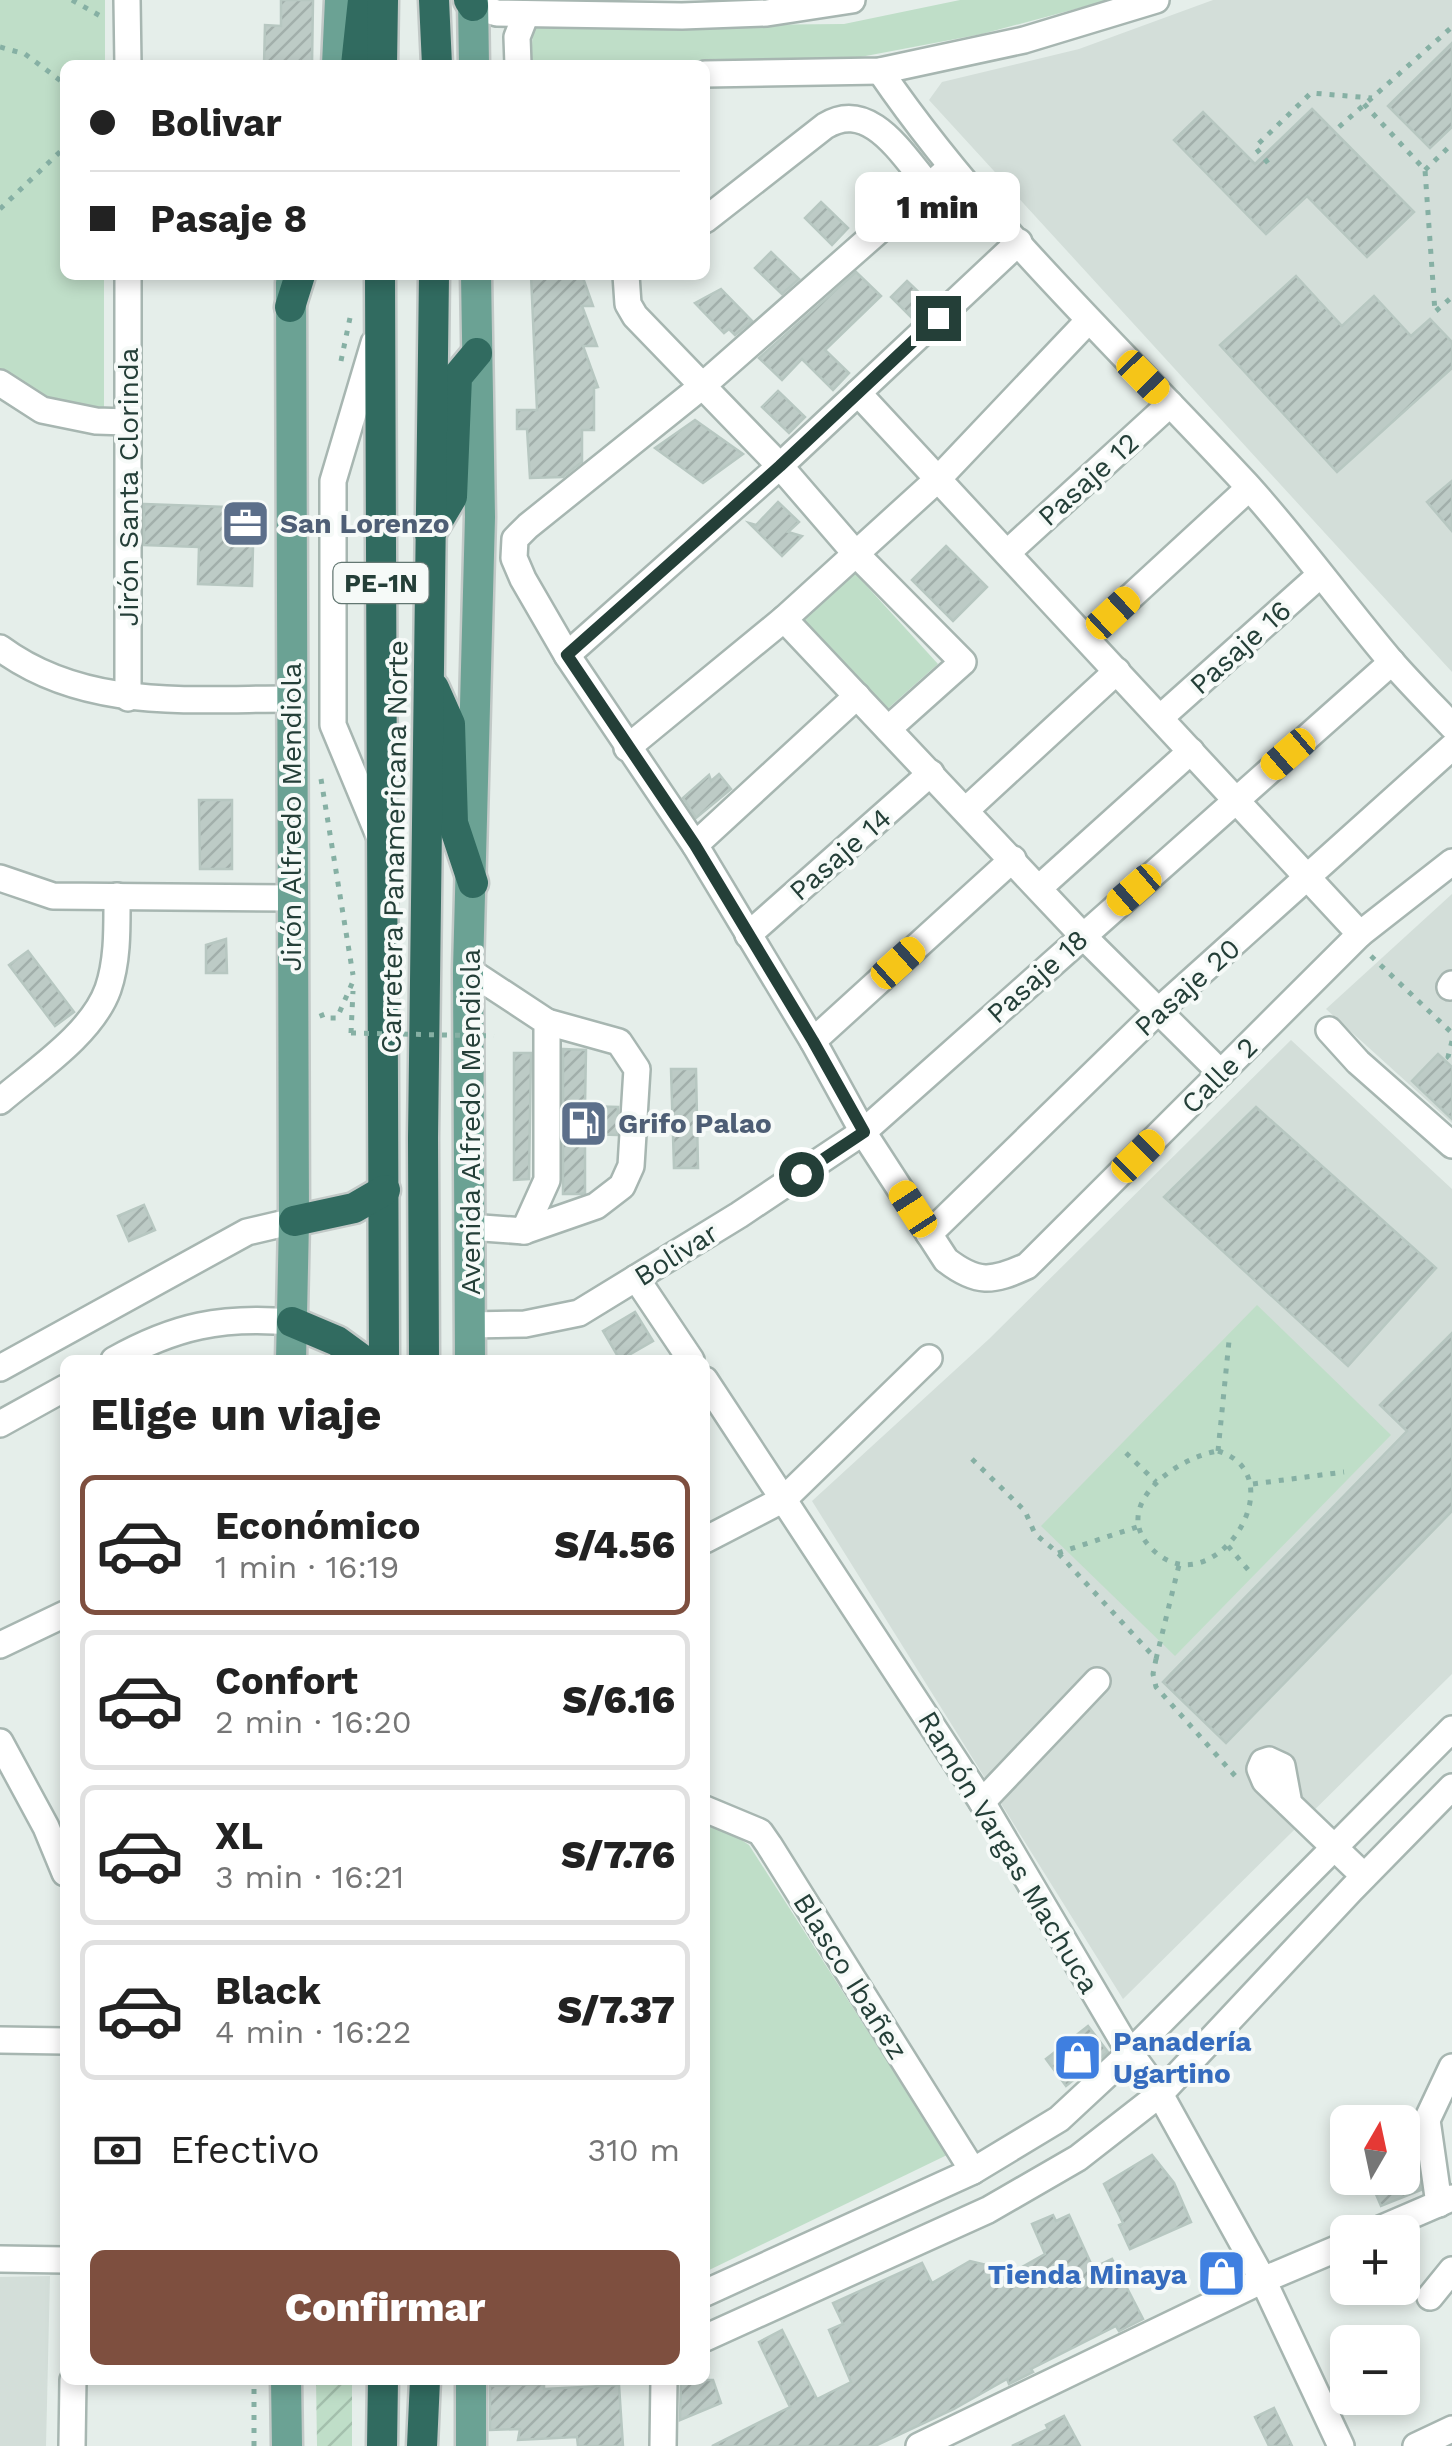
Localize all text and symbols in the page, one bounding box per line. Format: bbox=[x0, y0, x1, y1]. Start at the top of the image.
text: Bolivar bbox=[150, 101, 282, 145]
callout: 1 min bbox=[856, 173, 1020, 243]
text: 1 min bbox=[896, 188, 979, 226]
text: Pasaje 8 bbox=[150, 197, 307, 241]
route end bbox=[916, 296, 961, 341]
car bbox=[1111, 345, 1175, 409]
street label: Jirón Santa Clorinda bbox=[112, 347, 145, 627]
street label: Pasaje 12 bbox=[1031, 426, 1145, 533]
office icon: San Lorenzo bbox=[219, 497, 271, 549]
place label: San Lorenzo bbox=[280, 507, 450, 540]
road number: PE-1N bbox=[334, 563, 428, 603]
car bbox=[1081, 582, 1145, 644]
street label: Pasaje 16 bbox=[1183, 594, 1297, 701]
street label: Carretera Panamericana Norte bbox=[374, 640, 415, 1054]
street label: Jirón Alfredo Mendiola bbox=[275, 662, 308, 972]
car bbox=[1256, 723, 1320, 785]
street label: Pasaje 14 bbox=[783, 801, 898, 908]
car bbox=[1102, 859, 1166, 921]
street label: Pasaje 18 bbox=[980, 923, 1095, 1030]
street label: Pasaje 20 bbox=[1128, 931, 1247, 1043]
car bbox=[866, 932, 930, 994]
street label: Avenida Alfredo Mendiola bbox=[454, 948, 487, 1295]
street label: Calle 2 bbox=[1174, 1030, 1264, 1120]
fuel station icon: Grifo Palao bbox=[557, 1097, 609, 1149]
place label: Grifo Palao bbox=[618, 1107, 772, 1140]
car bbox=[1106, 1124, 1170, 1188]
route start bbox=[779, 1152, 824, 1197]
car bbox=[884, 1176, 942, 1242]
street label: Bolivar bbox=[628, 1216, 724, 1293]
text: Elige un viaje bbox=[90, 1388, 382, 1441]
icon: car bbox=[95, 1500, 185, 1590]
text: Económico bbox=[215, 1504, 420, 1548]
text: S/4.56 bbox=[555, 1523, 675, 1567]
text: 1 min · 16:19 bbox=[215, 1548, 399, 1586]
icon: car bbox=[95, 1655, 185, 1745]
text: Confort bbox=[215, 1659, 358, 1703]
text: S/6.16 bbox=[562, 1678, 675, 1722]
text: 2 min · 16:20 bbox=[215, 1703, 412, 1741]
street label: Ramón Vargas Machuca bbox=[911, 1705, 1106, 1999]
icon: car bbox=[95, 1810, 185, 1900]
text: XL bbox=[215, 1814, 263, 1858]
text: S/7.76 bbox=[561, 1833, 675, 1877]
text: 3 min · 16:21 bbox=[215, 1858, 404, 1896]
street label: Blasco Ibañez bbox=[786, 1887, 915, 2065]
icon: car bbox=[95, 1965, 185, 2055]
text: Black bbox=[215, 1969, 321, 2013]
text: S/7.37 bbox=[557, 1988, 675, 2032]
text: 4 min · 16:22 bbox=[215, 2013, 411, 2051]
place label: Panadería Ugartino bbox=[1113, 2025, 1252, 2090]
shop icon: Panadería Ugartino bbox=[1052, 2031, 1104, 2083]
north arrow bbox=[1330, 2105, 1420, 2195]
map controls bbox=[1330, 2105, 1420, 2415]
icon: cash bbox=[90, 2123, 145, 2178]
text: Efectivo bbox=[170, 2128, 320, 2172]
text: 310 m bbox=[588, 2131, 680, 2169]
button: + bbox=[1330, 2215, 1420, 2305]
shop icon: Tienda Minaya bbox=[1196, 2248, 1248, 2300]
button: Confirmar bbox=[90, 2250, 680, 2365]
place label: Tienda Minaya bbox=[988, 2258, 1188, 2291]
button: − bbox=[1330, 2325, 1420, 2415]

